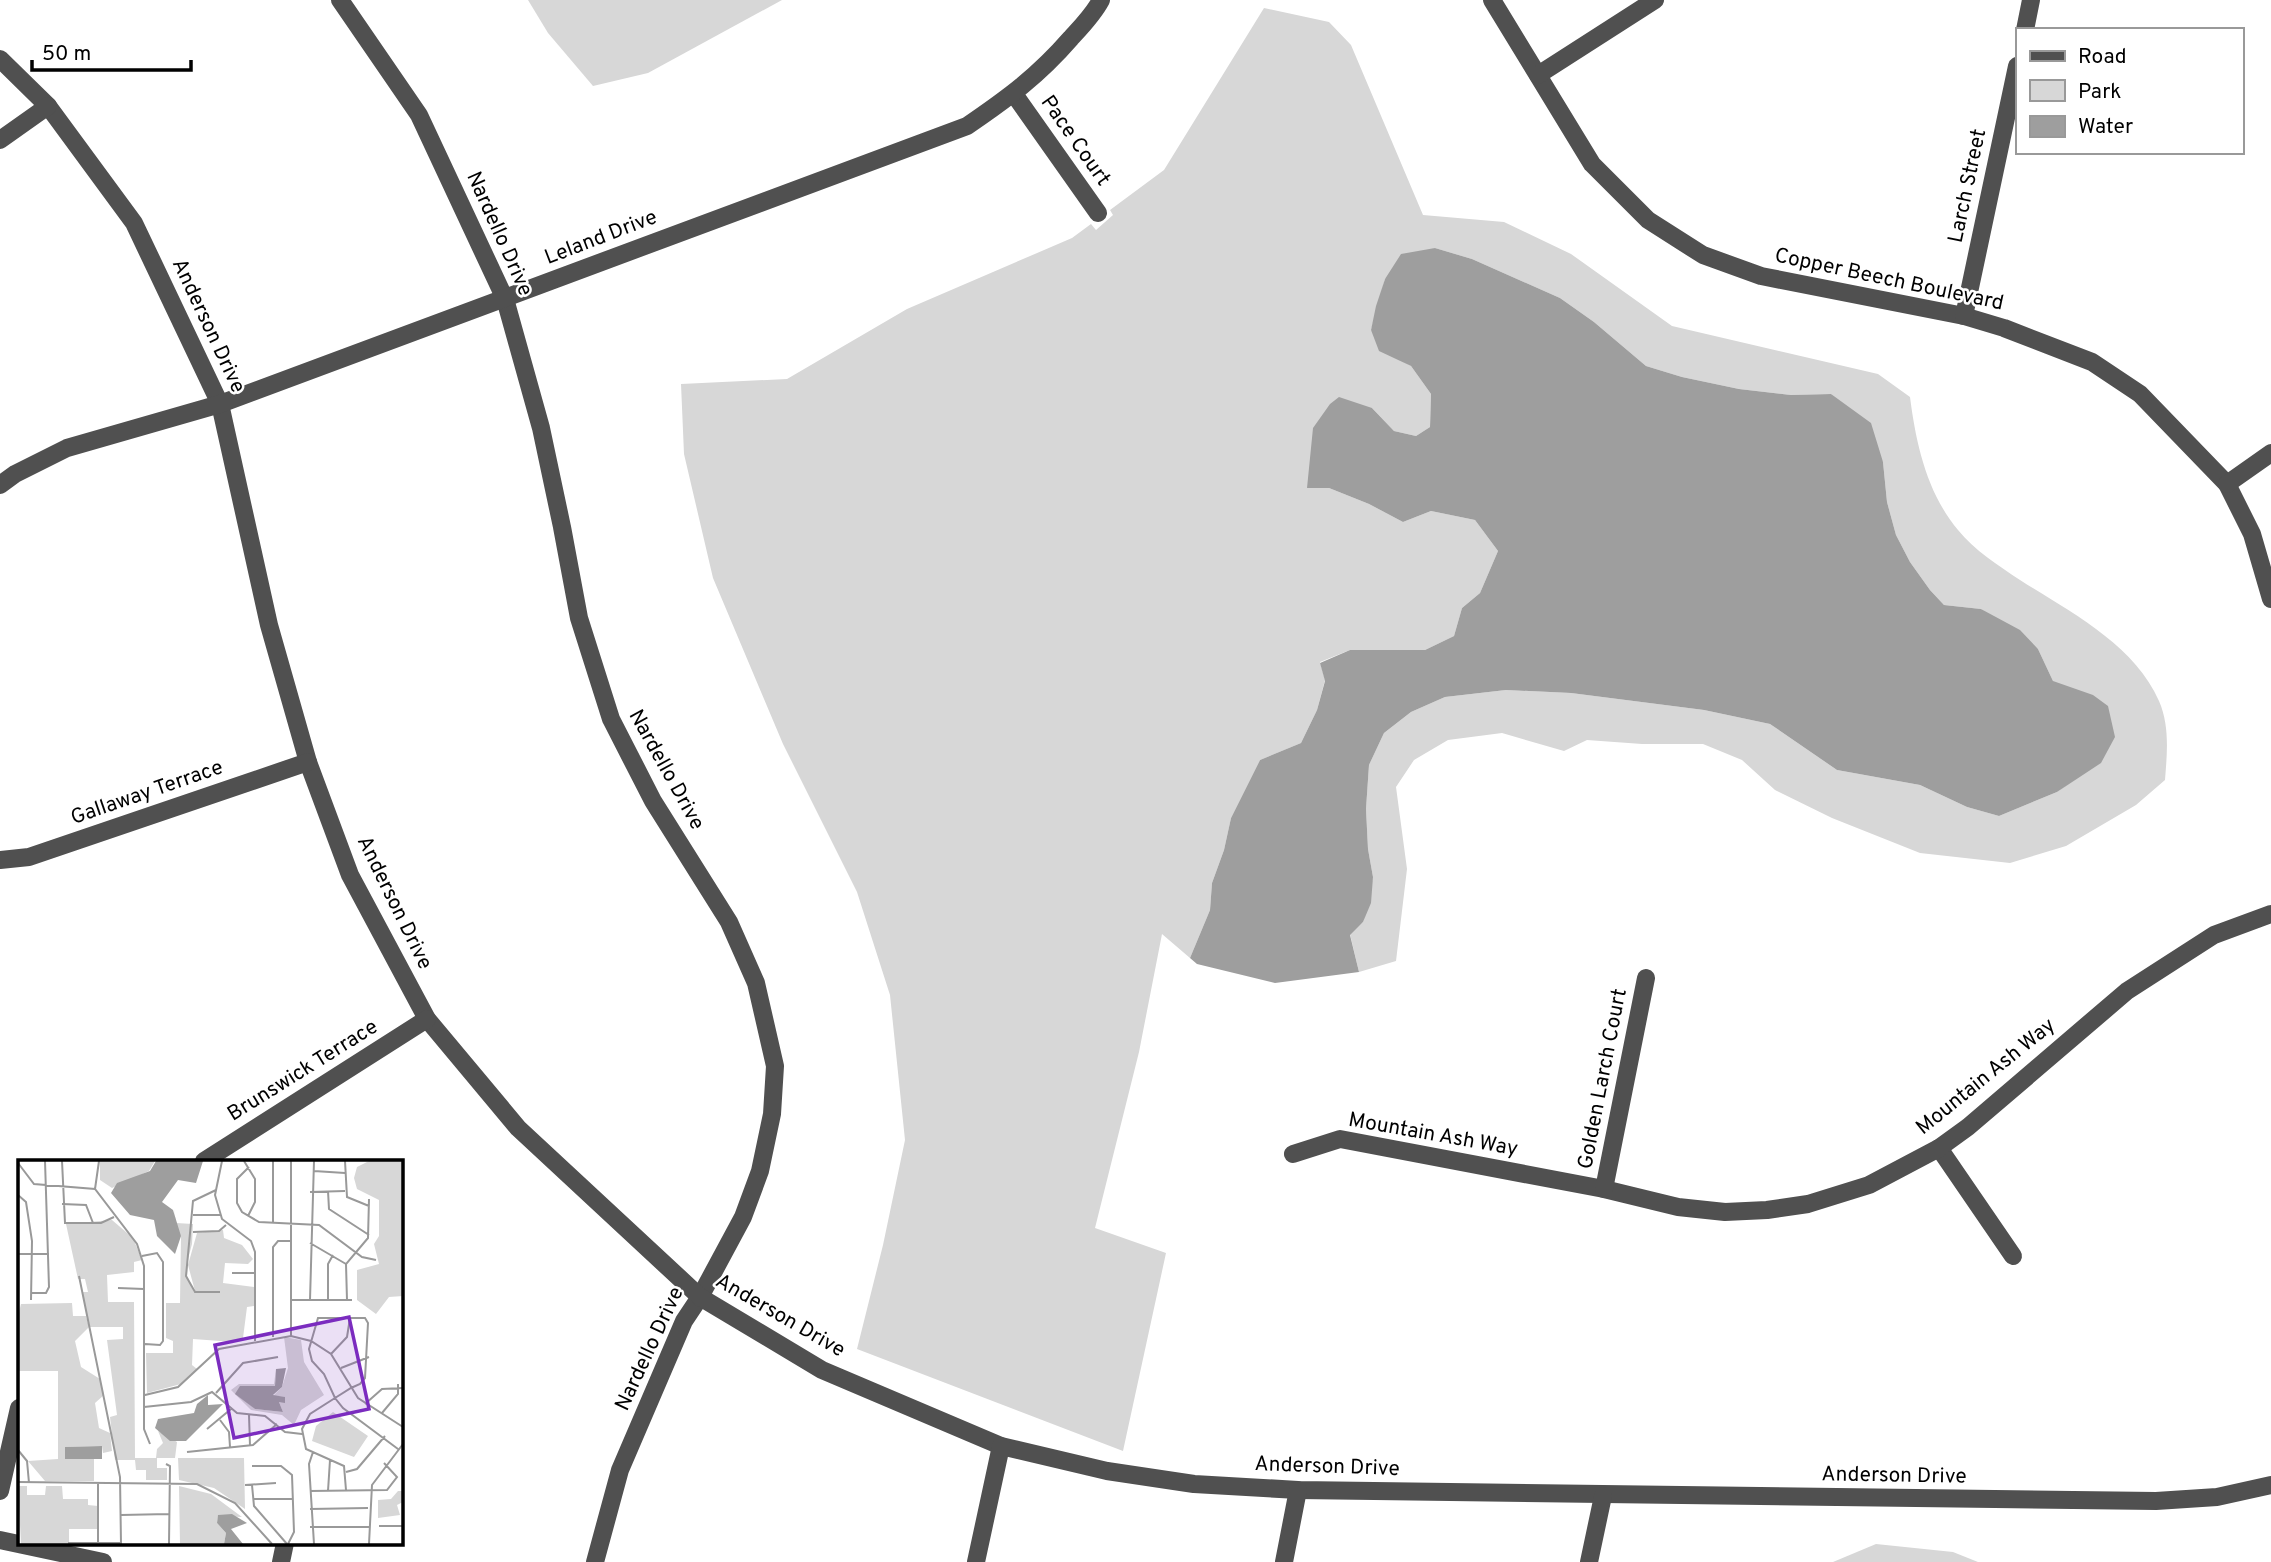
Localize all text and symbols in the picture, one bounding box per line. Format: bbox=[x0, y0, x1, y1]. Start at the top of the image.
scale bar bbox=[32, 28, 191, 72]
legend bbox=[2016, 28, 2243, 154]
text: 50 m bbox=[42, 41, 91, 68]
text: Road bbox=[2078, 44, 2127, 71]
text: Park bbox=[2078, 79, 2121, 106]
street label: Pace Court bbox=[1034, 90, 1116, 192]
text: Water bbox=[2078, 114, 2133, 141]
street label: Larch Street bbox=[1943, 127, 1993, 245]
street label: Nardello Drive bbox=[459, 167, 539, 301]
street label: Leland Drive bbox=[541, 204, 661, 272]
street label: Copper Beech Boulevard bbox=[1772, 243, 2006, 317]
street label: Anderson Drive bbox=[165, 254, 251, 398]
street label: Nardello Drive bbox=[622, 705, 710, 835]
street label: Gallaway Terrace bbox=[67, 754, 227, 832]
street label: Anderson Drive bbox=[350, 832, 438, 974]
street label: Golden Larch Court bbox=[1572, 986, 1634, 1172]
street label: Mountain Ash Way bbox=[1911, 1012, 2061, 1142]
street label: Brunswick Terrace bbox=[223, 1014, 383, 1128]
street label: Mountain Ash Way bbox=[1346, 1107, 1520, 1163]
inset map bbox=[18, 1160, 402, 1544]
street label: Anderson Drive bbox=[710, 1268, 850, 1364]
street label: Nardello Drive bbox=[610, 1283, 690, 1415]
street label: Anderson Drive bbox=[1254, 1451, 1400, 1483]
street label: Anderson Drive bbox=[1821, 1461, 1967, 1491]

